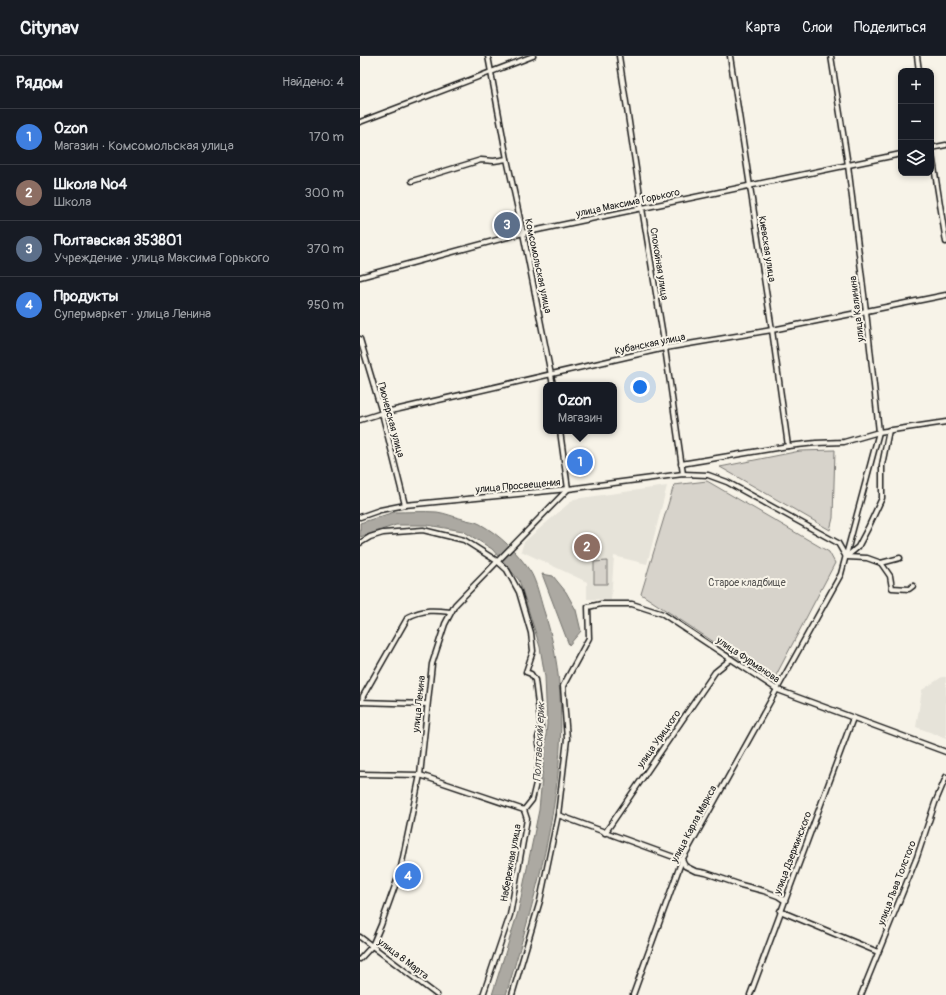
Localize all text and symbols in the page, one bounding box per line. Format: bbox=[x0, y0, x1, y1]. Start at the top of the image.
text: Citynav bbox=[20, 16, 79, 40]
text: Карта bbox=[746, 19, 780, 36]
text: Слои bbox=[802, 19, 832, 36]
text: Поделиться bbox=[854, 19, 926, 36]
map controls bbox=[898, 68, 934, 176]
button: + bbox=[898, 68, 934, 104]
text: Рядом bbox=[16, 72, 63, 93]
text: Найдено: 4 bbox=[282, 74, 344, 90]
button: − bbox=[898, 104, 934, 140]
text: Ozon bbox=[54, 119, 88, 138]
text: 1 bbox=[26, 129, 32, 145]
text: 170 m bbox=[309, 129, 344, 145]
text: Магазин · Комсомольская улица bbox=[54, 138, 234, 154]
button: layers bbox=[898, 140, 934, 176]
text: Школа №4 bbox=[54, 175, 127, 194]
text: 2 bbox=[25, 185, 33, 201]
text: 300 m bbox=[305, 185, 344, 201]
street label: улица Максима Горького bbox=[574, 186, 682, 220]
text: Школа bbox=[54, 194, 91, 210]
pin: 3 bbox=[494, 210, 520, 240]
street label: Киевская улица bbox=[756, 215, 778, 283]
street label: Комсомольская улица bbox=[522, 217, 554, 315]
street label: Спокойная улица bbox=[647, 227, 671, 302]
text: Полтавская 353801 bbox=[54, 231, 182, 250]
text: 3 bbox=[25, 241, 33, 257]
text: 370 m bbox=[307, 241, 344, 257]
text: Учреждение · улица Максима Горького bbox=[54, 250, 270, 266]
street label: улица Калинина bbox=[847, 275, 867, 344]
text: Продукты bbox=[54, 287, 118, 306]
text: 4 bbox=[25, 297, 33, 313]
text: 950 m bbox=[307, 297, 344, 313]
text: Супермаркет · улица Ленина bbox=[54, 306, 211, 322]
street label: Кубанская улица bbox=[614, 331, 687, 357]
your location bbox=[630, 377, 650, 397]
street label: Пионерская улица bbox=[375, 381, 407, 459]
popup bbox=[543, 382, 617, 434]
text: Ozon bbox=[558, 391, 592, 410]
text: Магазин bbox=[558, 410, 602, 426]
pin: 1 bbox=[567, 447, 593, 477]
street label: улица Просвещения bbox=[474, 476, 561, 496]
pin: 2 bbox=[574, 532, 600, 562]
park label: Старое кладбище bbox=[708, 577, 786, 589]
street label: улица Фурманова bbox=[713, 634, 782, 686]
street label: улица Ленина bbox=[410, 675, 428, 734]
water label: Полтавский ерик bbox=[530, 701, 548, 782]
street label: улица Урицкого bbox=[634, 707, 684, 771]
street label: улица Карла Маркса bbox=[668, 783, 720, 866]
street label: улица Дзержинского bbox=[771, 809, 815, 897]
street label: Набережная улица bbox=[498, 823, 524, 903]
street label: улица Льва Толстого bbox=[875, 838, 919, 928]
pin: 4 bbox=[395, 861, 421, 891]
street label: улица 8 Марта bbox=[374, 935, 431, 982]

